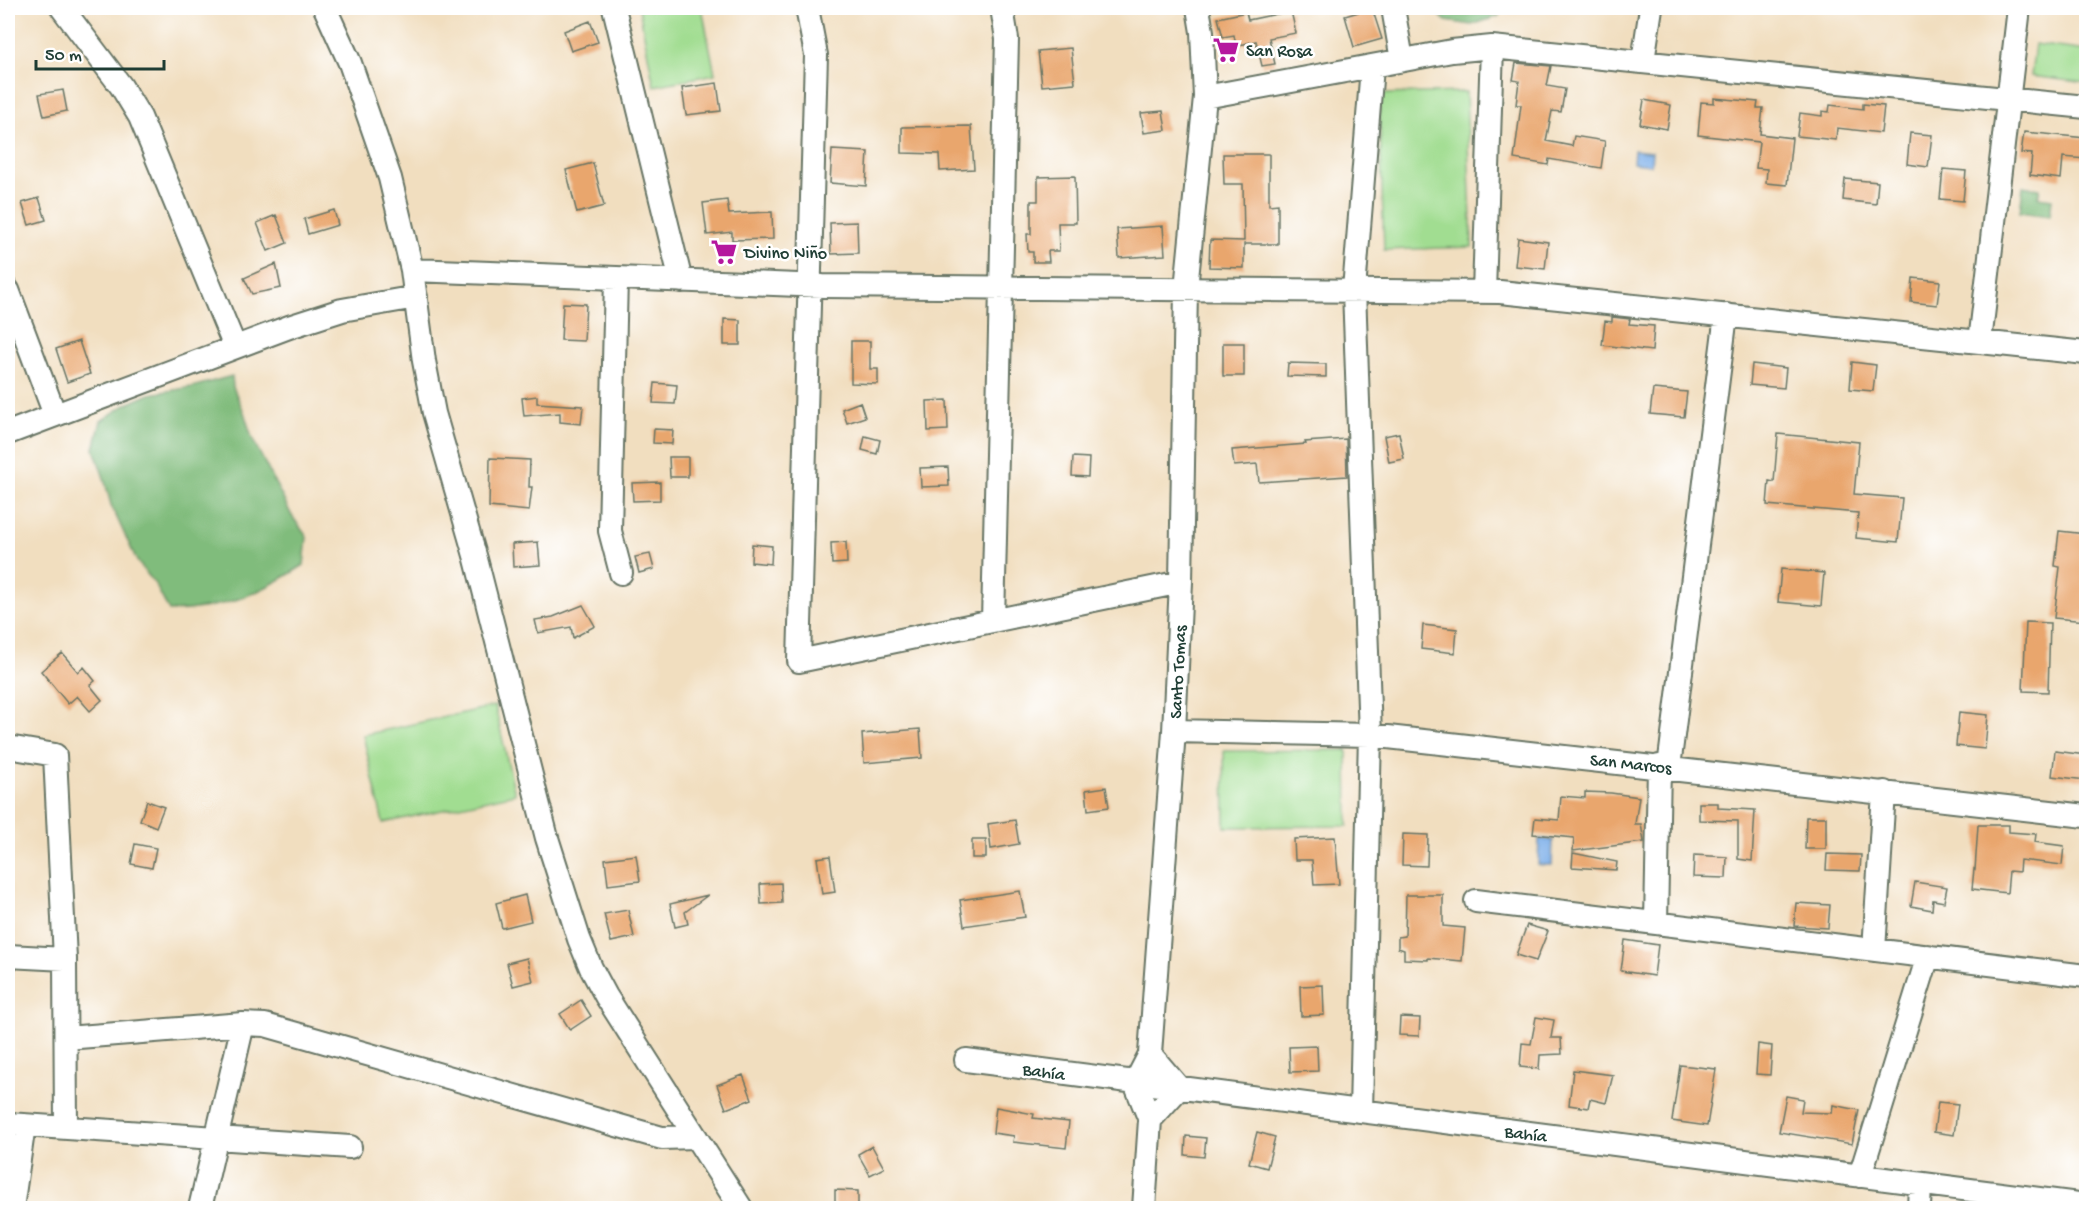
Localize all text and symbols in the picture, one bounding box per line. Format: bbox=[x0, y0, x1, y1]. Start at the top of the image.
scale bar bbox=[36, 33, 164, 71]
supermarket icon: San Rosa bbox=[1211, 35, 1241, 65]
place label: San Rosa bbox=[1246, 42, 1314, 63]
text: 50 m bbox=[45, 46, 82, 67]
supermarket icon: Divino Niño bbox=[709, 237, 739, 267]
place label: Divino Niño bbox=[743, 244, 827, 265]
street label: Santo Tomas bbox=[1167, 624, 1193, 719]
street label: San Marcos bbox=[1589, 751, 1674, 780]
street label: Bahía bbox=[1020, 1060, 1067, 1087]
street label: Bahía bbox=[1502, 1122, 1549, 1149]

